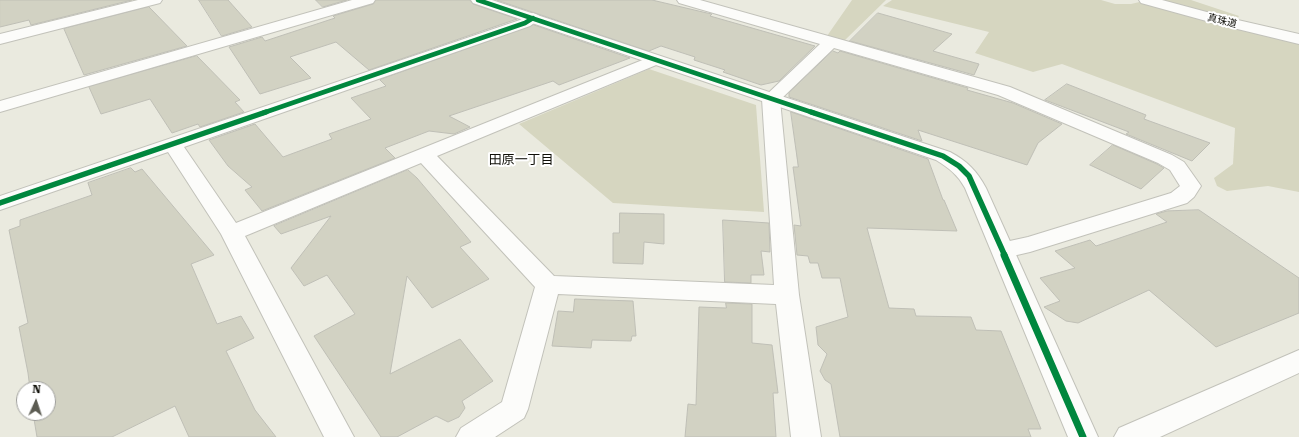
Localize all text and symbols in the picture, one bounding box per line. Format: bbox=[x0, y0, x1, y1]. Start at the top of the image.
street label: 真珠道 bbox=[1206, 12, 1238, 30]
district label: 田原一丁目 bbox=[489, 152, 553, 168]
north arrow bbox=[16, 381, 56, 421]
text: N bbox=[32, 383, 41, 396]

